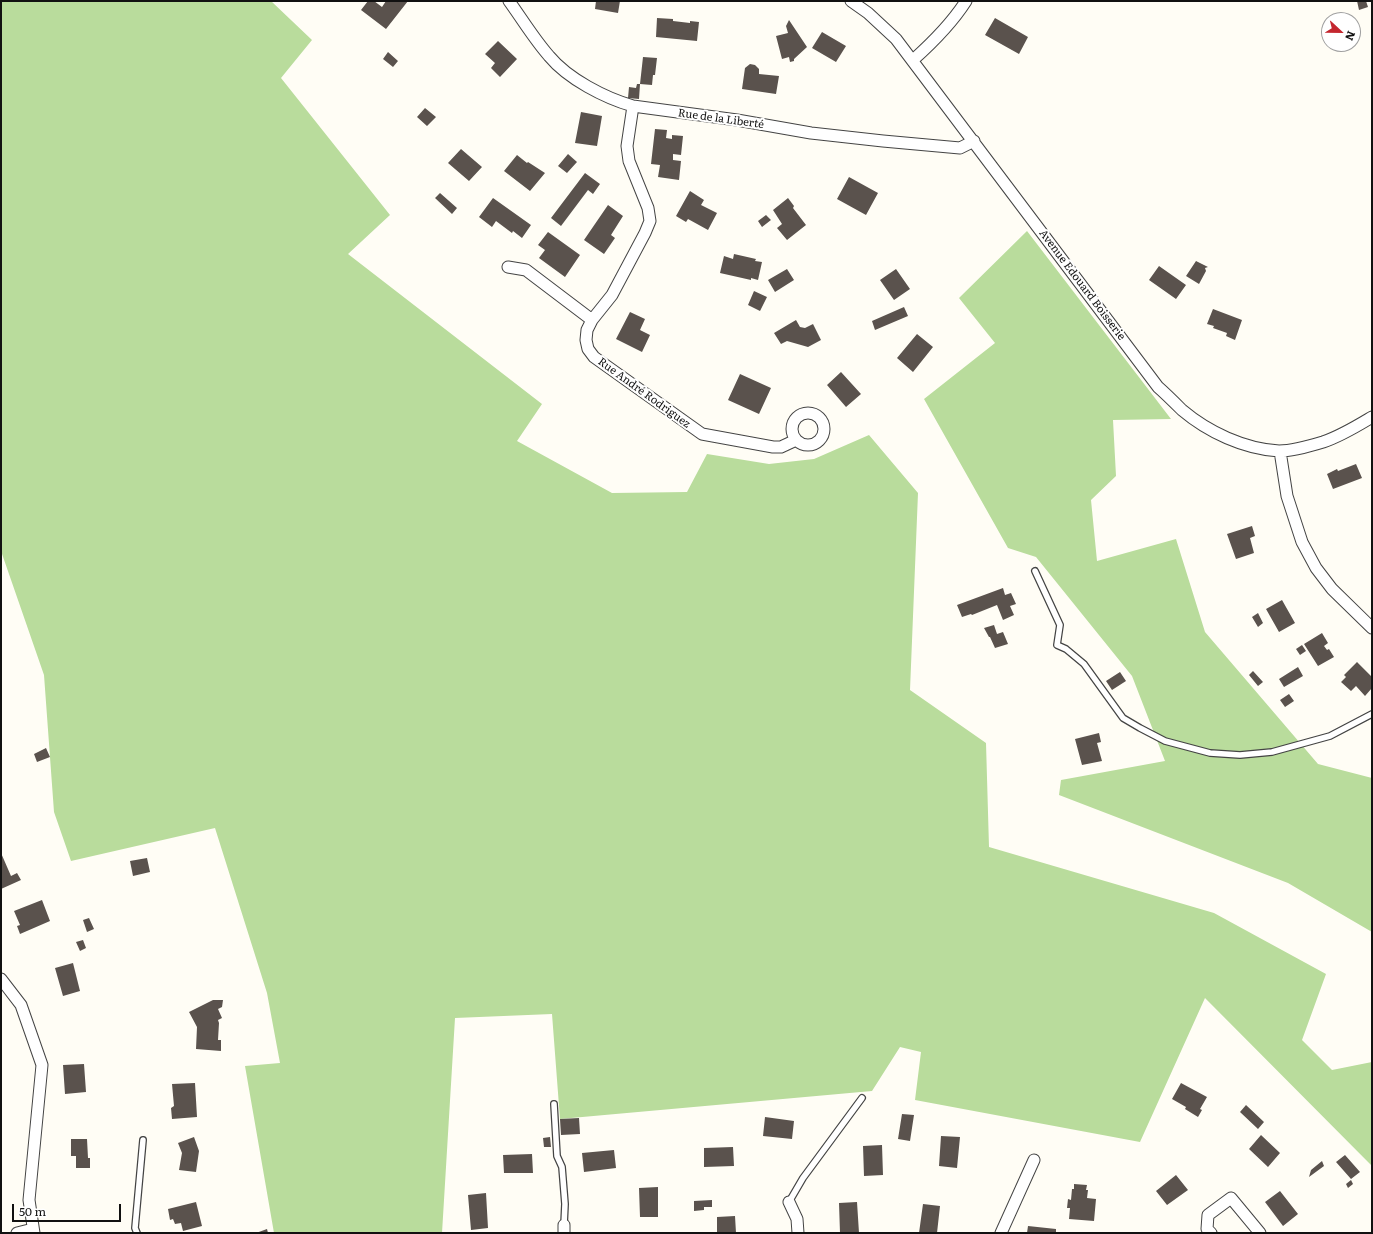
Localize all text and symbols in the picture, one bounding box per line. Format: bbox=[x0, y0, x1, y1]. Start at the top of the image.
north arrow bbox=[1321, 12, 1361, 52]
text: N bbox=[1342, 29, 1360, 43]
street label: Rue de la Liberté bbox=[677, 106, 765, 132]
street label: Avenue Edouard Boisserie bbox=[1036, 227, 1128, 343]
street label: Rue André Rodriguez bbox=[595, 355, 693, 431]
scale bar bbox=[14, 1196, 123, 1222]
text: 50 m bbox=[19, 1202, 46, 1220]

